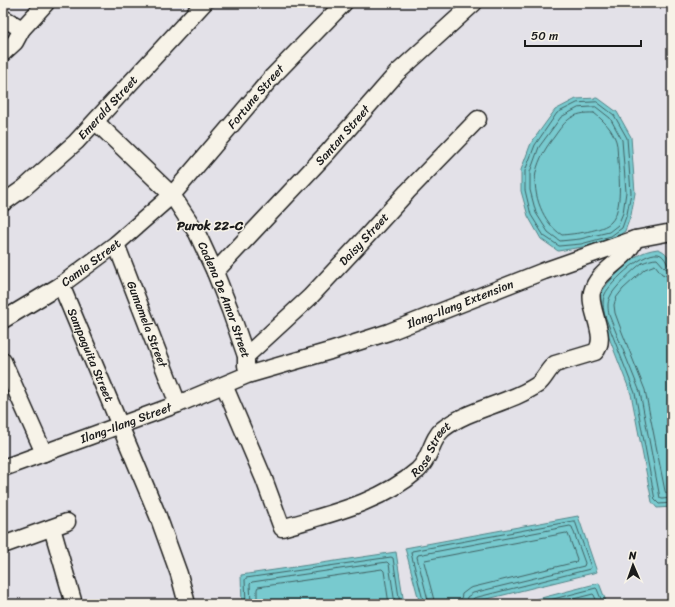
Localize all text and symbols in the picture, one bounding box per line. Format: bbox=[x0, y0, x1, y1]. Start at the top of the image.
scale bar bbox=[525, 22, 641, 48]
text: 50 m bbox=[531, 25, 558, 47]
street label: Fortune Street bbox=[221, 58, 291, 134]
street label: Emerald Street bbox=[72, 70, 143, 145]
street label: Santan Street bbox=[309, 99, 376, 171]
street label: Daisy Street bbox=[333, 207, 394, 271]
district label: Purok 22-C bbox=[177, 214, 244, 237]
street label: Camia Street bbox=[56, 233, 126, 293]
street label: Cadena De Amor Street bbox=[191, 238, 257, 361]
street label: Ilang-Ilang Extension bbox=[403, 273, 517, 335]
street label: Gumamela Street bbox=[120, 278, 174, 372]
street label: Sampaguita Street bbox=[61, 305, 120, 406]
street label: Ilang-Ilang Street bbox=[76, 396, 176, 450]
street label: Rose Street bbox=[406, 415, 456, 483]
north arrow bbox=[613, 545, 653, 585]
text: N bbox=[628, 546, 637, 565]

